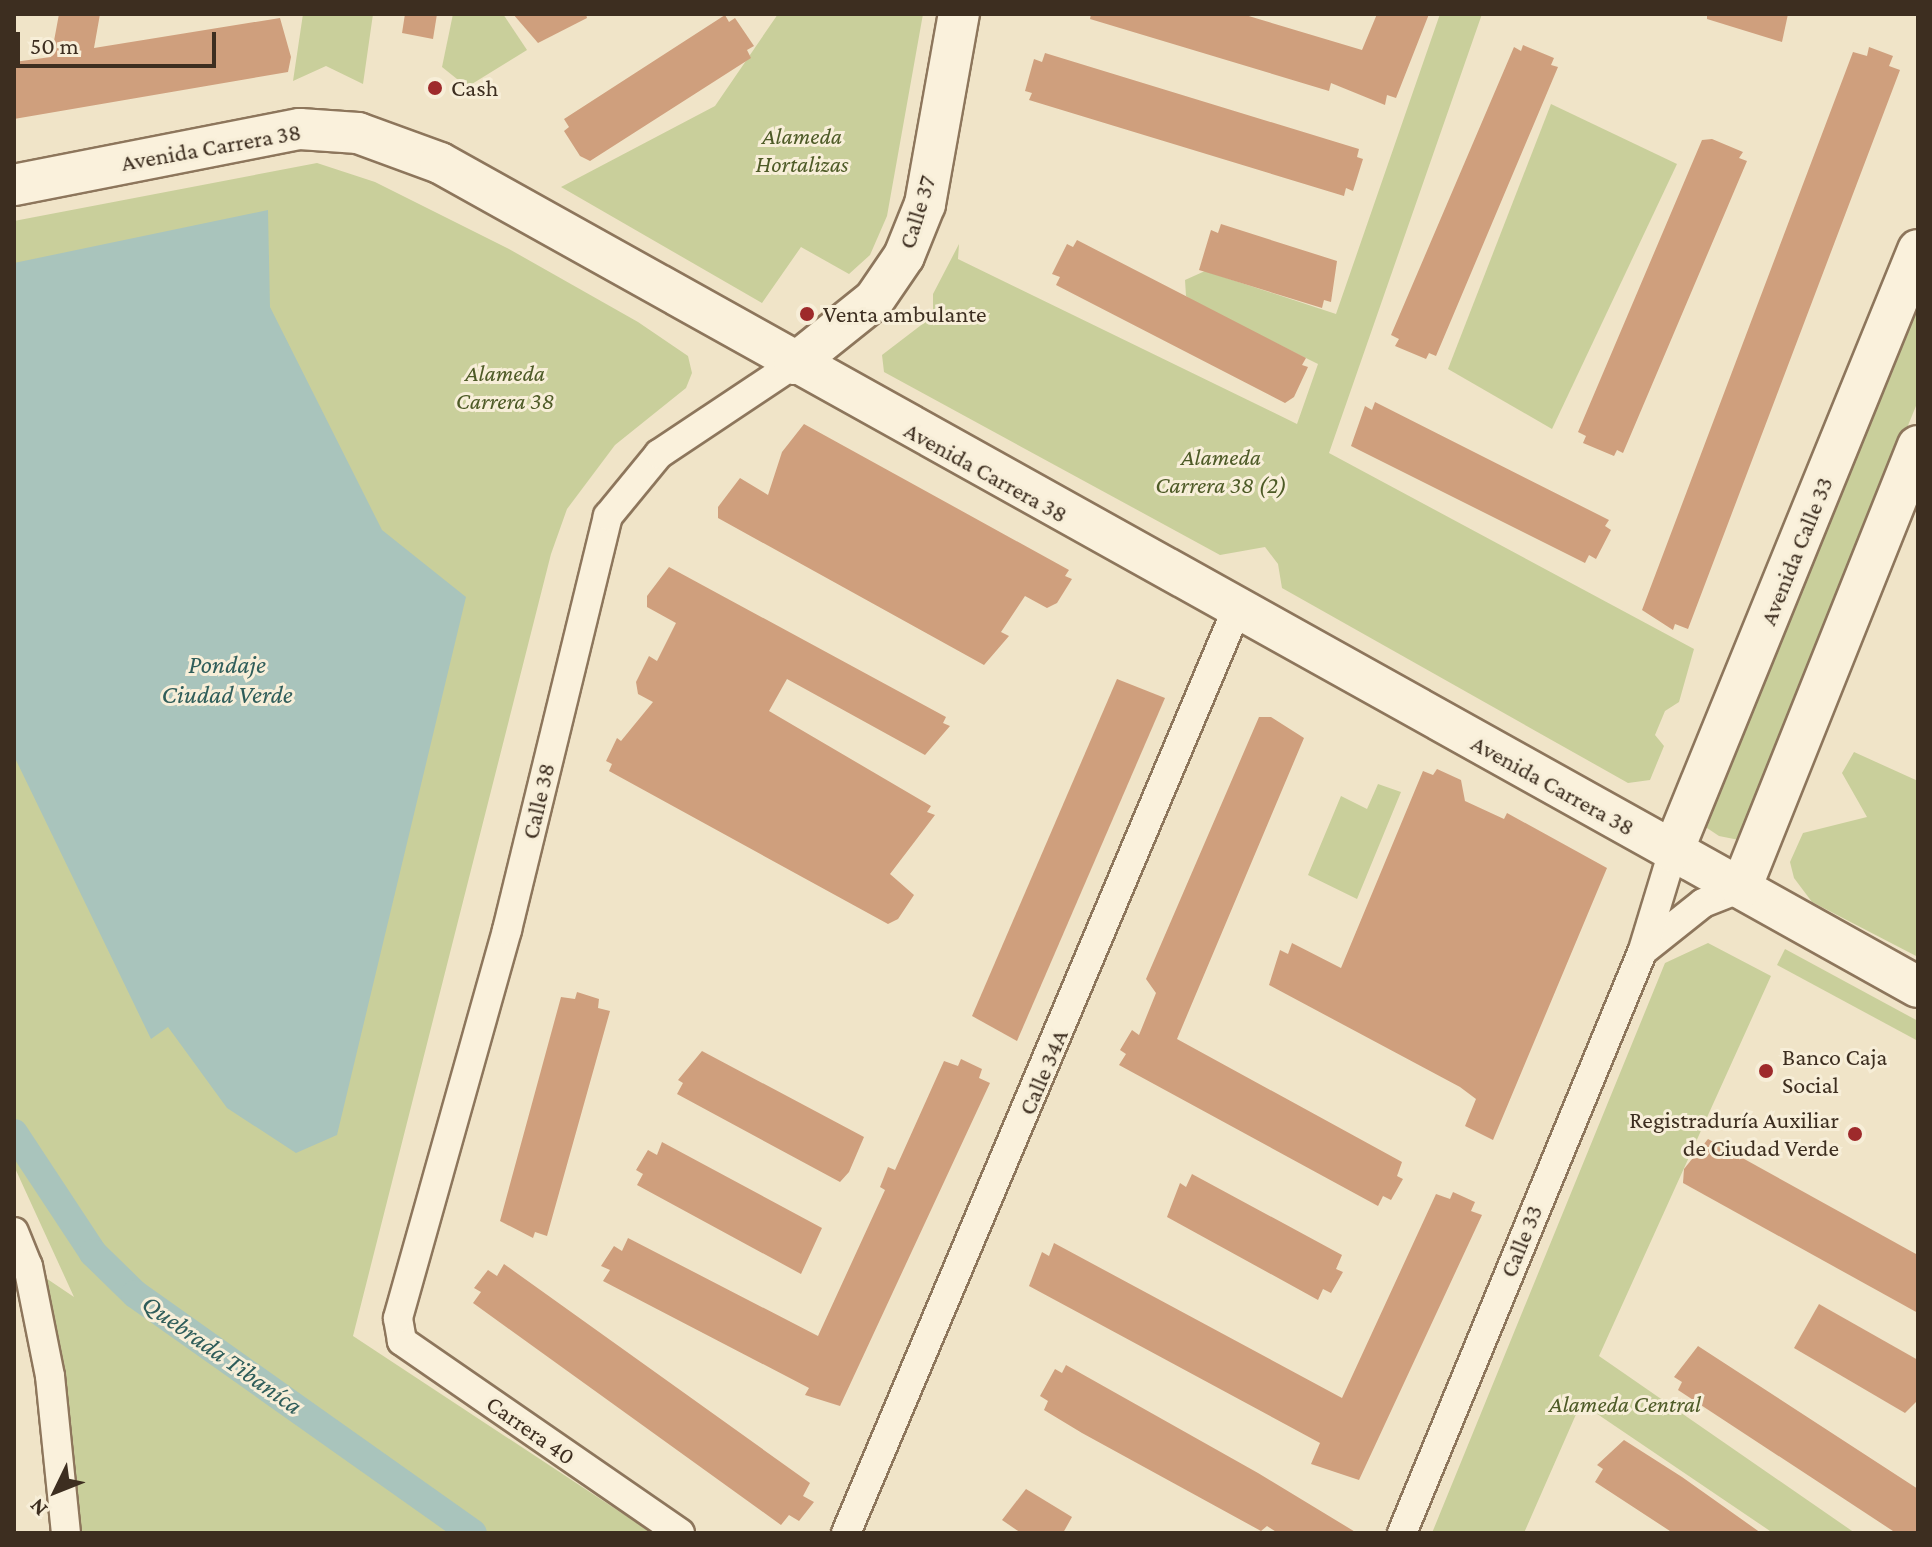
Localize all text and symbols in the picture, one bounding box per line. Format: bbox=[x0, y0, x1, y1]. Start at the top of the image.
scale bar bbox=[20, 16, 220, 66]
text: 50 m bbox=[30, 32, 79, 59]
place label: Cash bbox=[451, 74, 498, 102]
marker: Cash bbox=[426, 79, 444, 97]
street label: Avenida Carrera 38 bbox=[119, 117, 303, 177]
park label: Alameda Hortalizas bbox=[756, 122, 848, 178]
street label: Calle 37 bbox=[892, 172, 942, 252]
place label: Venta ambulante bbox=[823, 300, 987, 328]
marker: Venta ambulante bbox=[798, 305, 816, 323]
park label: Alameda Carrera 38 bbox=[456, 359, 554, 415]
street label: Avenida Carrera 38 bbox=[899, 415, 1073, 529]
park label: Alameda Carrera 38 (2) bbox=[1155, 443, 1287, 499]
street label: Avenida Calle 33 bbox=[1753, 473, 1839, 629]
water label: Pondaje Ciudad Verde bbox=[161, 649, 293, 710]
street label: Avenida Carrera 38 bbox=[1466, 728, 1640, 842]
street label: Calle 38 bbox=[515, 760, 561, 842]
street label: Calle 34A bbox=[1012, 1025, 1074, 1119]
place label: Banco Caja Social bbox=[1782, 1043, 1887, 1099]
marker: Banco Caja Social bbox=[1757, 1062, 1775, 1080]
place label: Registraduría Auxiliar de Ciudad Verde bbox=[1629, 1106, 1839, 1162]
marker: Registraduría Auxiliar de Ciudad Verde bbox=[1846, 1125, 1864, 1143]
street label: Calle 33 bbox=[1494, 1201, 1548, 1281]
water label: Quebrada Tibaníca bbox=[136, 1288, 308, 1422]
street label: Carrera 40 bbox=[481, 1389, 581, 1471]
park label: Alameda Central bbox=[1549, 1390, 1701, 1418]
north arrow bbox=[16, 1451, 96, 1531]
text: N bbox=[24, 1494, 52, 1522]

